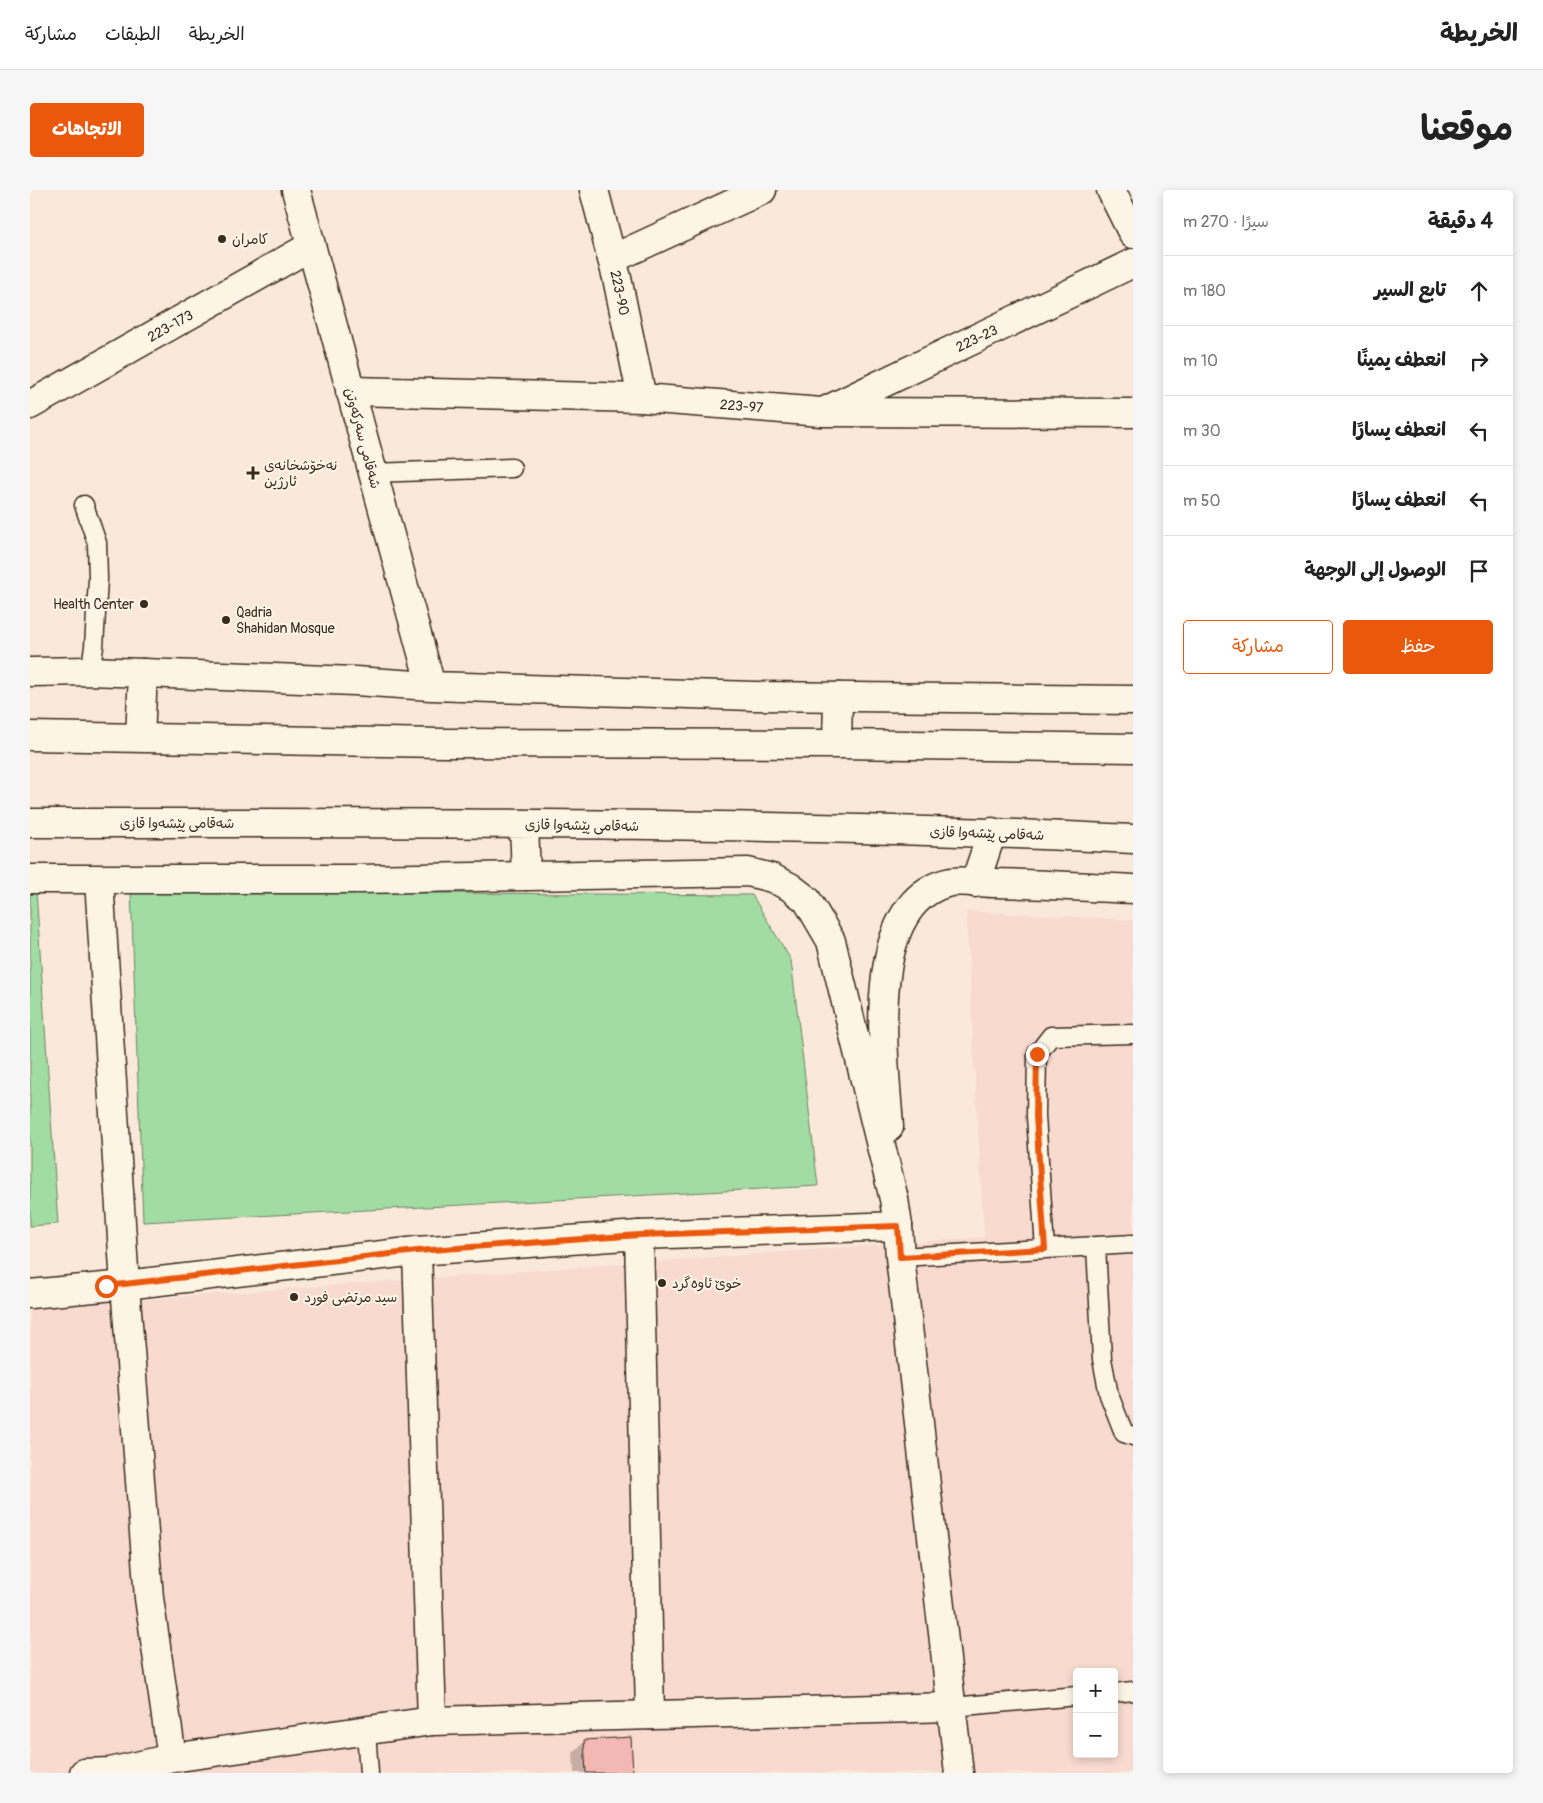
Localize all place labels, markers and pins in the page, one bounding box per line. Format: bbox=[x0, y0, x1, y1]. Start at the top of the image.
place label: كامران bbox=[232, 231, 268, 248]
marker: كامران bbox=[216, 233, 228, 245]
place label: نەخۆشخانەی ئارژین bbox=[264, 457, 337, 490]
marker: نەخۆشخانەی ئارژین bbox=[246, 466, 260, 480]
place label: Health Center bbox=[53, 596, 134, 613]
marker: Health Center bbox=[138, 598, 150, 610]
place label: Qadria Shahidan Mosque bbox=[236, 604, 335, 637]
marker: Qadria Shahidan Mosque bbox=[220, 614, 232, 626]
place label: خوێ ئاوەگرد bbox=[672, 1275, 742, 1292]
marker: خوێ ئاوەگرد bbox=[656, 1277, 668, 1289]
place label: سيد مرتضى فورد bbox=[304, 1289, 397, 1306]
marker: سيد مرتضى فورد bbox=[288, 1291, 300, 1303]

